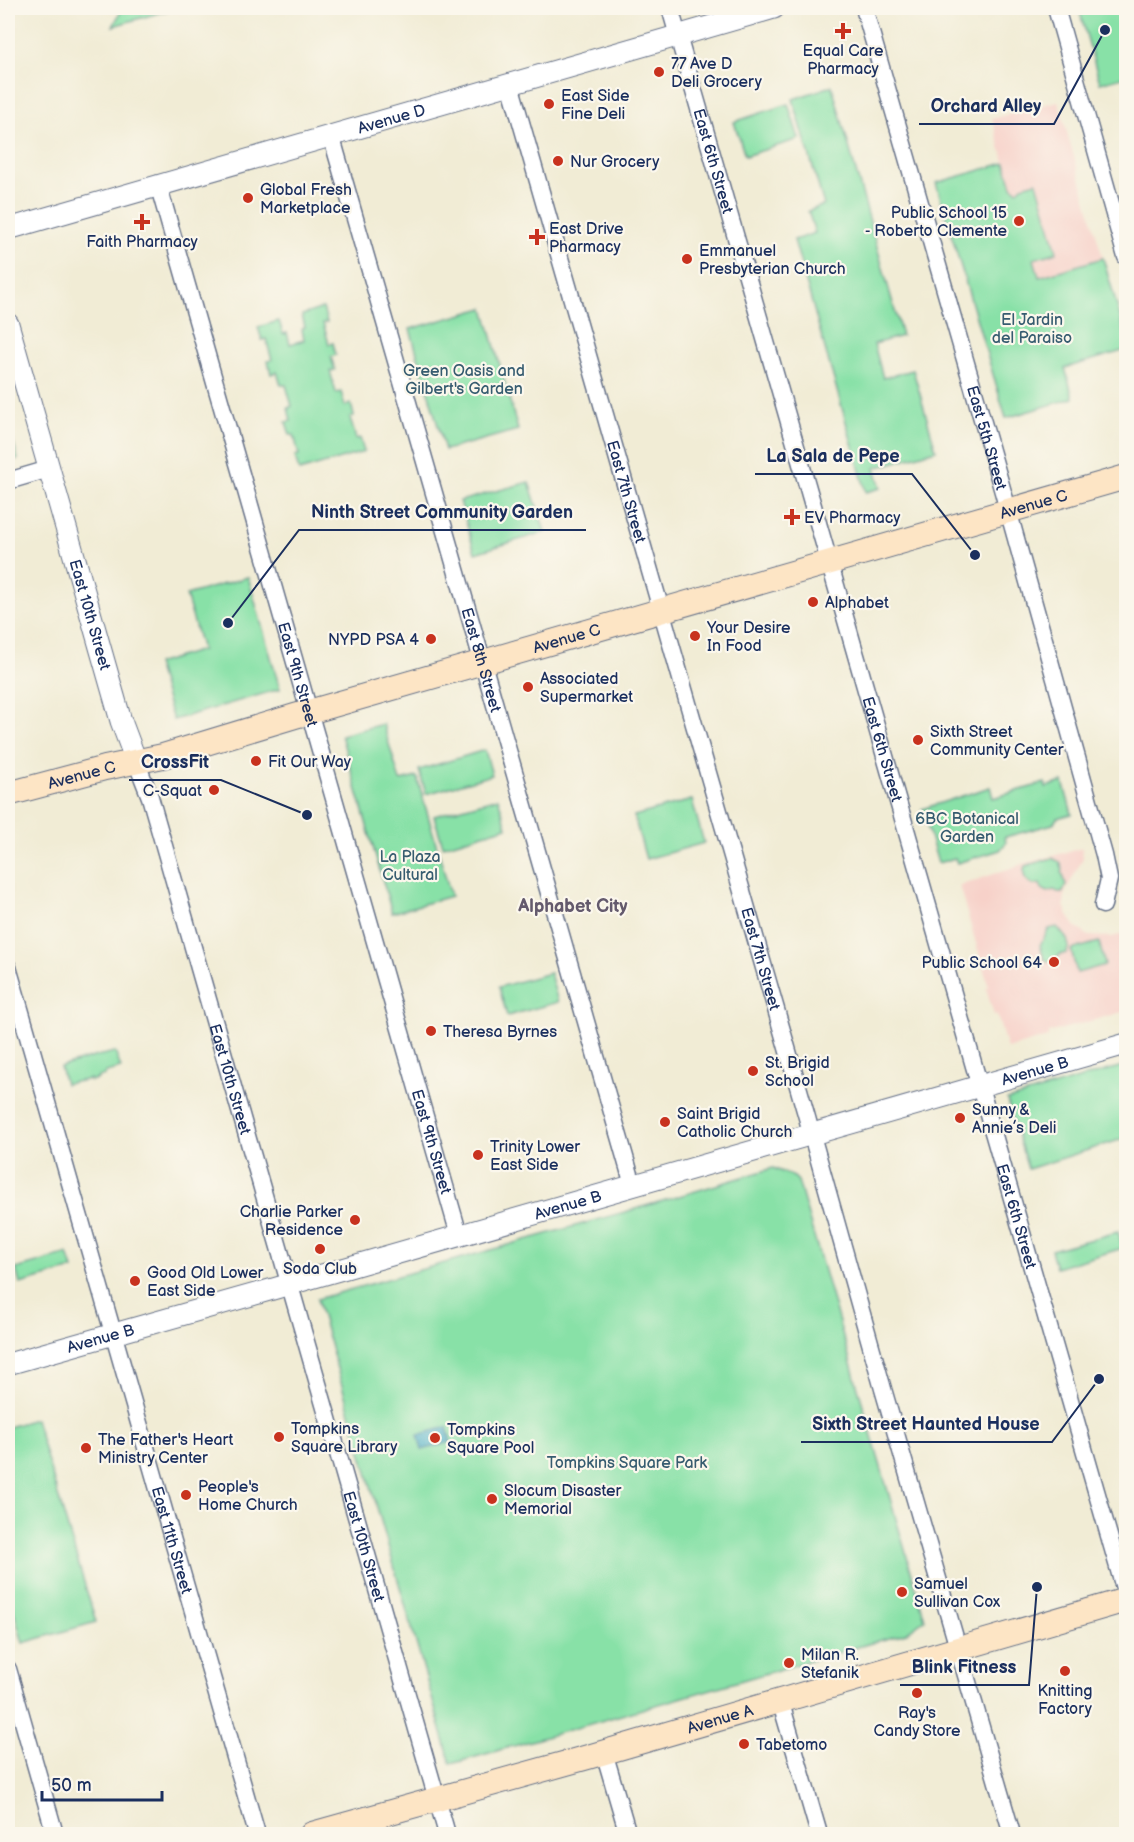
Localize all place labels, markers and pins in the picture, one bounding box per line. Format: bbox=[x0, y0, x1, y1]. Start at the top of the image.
marker: Equal Care Pharmacy bbox=[836, 24, 850, 38]
place label: Equal Care Pharmacy bbox=[802, 42, 884, 79]
place label: 77 Ave D Deli Grocery bbox=[671, 55, 763, 92]
marker: 77 Ave D Deli Grocery bbox=[652, 65, 666, 79]
place label: East Side Fine Deli bbox=[561, 87, 630, 124]
callout: Orchard Alley bbox=[919, 88, 1054, 124]
marker: East Side Fine Deli bbox=[542, 97, 556, 111]
place label: Nur Grocery bbox=[570, 153, 660, 172]
marker: Nur Grocery bbox=[551, 154, 565, 168]
place label: Global Fresh Marketplace bbox=[260, 181, 352, 218]
marker: Global Fresh Marketplace bbox=[241, 191, 255, 205]
place label: Public School 15 - Roberto Clemente bbox=[865, 204, 1008, 241]
marker: Public School 15 - Roberto Clemente bbox=[1012, 214, 1026, 228]
marker: Faith Pharmacy bbox=[135, 215, 149, 229]
place label: East Drive Pharmacy bbox=[549, 220, 624, 257]
marker: East Drive Pharmacy bbox=[530, 230, 544, 244]
place label: Faith Pharmacy bbox=[86, 233, 199, 252]
place label: Emmanuel Presbyterian Church bbox=[699, 242, 846, 279]
marker: Emmanuel Presbyterian Church bbox=[680, 252, 694, 266]
callout: La Sala de Pepe bbox=[755, 438, 912, 474]
callout: Ninth Street Community Garden bbox=[299, 494, 586, 530]
place label: EV Pharmacy bbox=[804, 509, 901, 528]
marker: EV Pharmacy bbox=[785, 510, 799, 524]
place label: Alphabet bbox=[825, 594, 889, 613]
marker: Alphabet bbox=[806, 595, 820, 609]
place label: Your Desire In Food bbox=[706, 619, 791, 656]
marker: Your Desire In Food bbox=[688, 629, 702, 643]
place label: NYPD PSA 4 bbox=[328, 631, 419, 650]
marker: NYPD PSA 4 bbox=[424, 632, 438, 646]
place label: Associated Supermarket bbox=[540, 670, 633, 707]
marker: Associated Supermarket bbox=[521, 680, 535, 694]
place label: Sixth Street Community Center bbox=[930, 723, 1064, 760]
marker: Sixth Street Community Center bbox=[911, 733, 925, 747]
callout: CrossFit bbox=[129, 744, 221, 780]
place label: Fit Our Way bbox=[268, 753, 352, 772]
marker: Fit Our Way bbox=[249, 754, 263, 768]
place label: C-Squat bbox=[143, 782, 202, 801]
marker: C-Squat bbox=[207, 783, 221, 797]
place label: Public School 64 bbox=[922, 954, 1042, 973]
marker: Public School 64 bbox=[1047, 955, 1061, 969]
place label: Theresa Byrnes bbox=[443, 1023, 557, 1042]
marker: Theresa Byrnes bbox=[424, 1024, 438, 1038]
place label: St. Brigid School bbox=[765, 1054, 830, 1091]
marker: St. Brigid School bbox=[746, 1064, 760, 1078]
place label: Sunny & Annie’s Deli bbox=[972, 1101, 1057, 1138]
place label: Saint Brigid Catholic Church bbox=[677, 1105, 792, 1142]
marker: Sunny & Annie’s Deli bbox=[953, 1111, 967, 1125]
marker: Saint Brigid Catholic Church bbox=[658, 1115, 672, 1129]
place label: Trinity Lower East Side bbox=[490, 1138, 580, 1175]
marker: Trinity Lower East Side bbox=[471, 1148, 485, 1162]
place label: Charlie Parker Residence bbox=[240, 1203, 344, 1240]
marker: Charlie Parker Residence bbox=[348, 1213, 362, 1227]
marker: Soda Club bbox=[313, 1242, 327, 1256]
place label: Soda Club bbox=[283, 1260, 357, 1279]
place label: Good Old Lower East Side bbox=[147, 1264, 264, 1301]
marker: Good Old Lower East Side bbox=[128, 1274, 142, 1288]
callout: Sixth Street Haunted House bbox=[801, 1406, 1052, 1442]
place label: Tompkins Square Library bbox=[291, 1420, 398, 1457]
place label: Tompkins Square Pool bbox=[447, 1421, 534, 1458]
marker: Tompkins Square Library bbox=[272, 1430, 286, 1444]
place label: The Father's Heart Ministry Center bbox=[98, 1431, 233, 1468]
marker: Tompkins Square Pool bbox=[428, 1431, 442, 1445]
marker: The Father's Heart Ministry Center bbox=[79, 1441, 93, 1455]
place label: People's Home Church bbox=[198, 1478, 298, 1515]
place label: Slocum Disaster Memorial bbox=[504, 1482, 621, 1519]
marker: People's Home Church bbox=[179, 1488, 193, 1502]
marker: Slocum Disaster Memorial bbox=[485, 1492, 499, 1506]
place label: Samuel Sullivan Cox bbox=[914, 1575, 1001, 1612]
marker: Samuel Sullivan Cox bbox=[895, 1585, 909, 1599]
place label: Milan R. Stefanik bbox=[801, 1646, 859, 1683]
callout: Blink Fitness bbox=[900, 1649, 1029, 1685]
marker: Milan R. Stefanik bbox=[782, 1656, 796, 1670]
marker: Knitting Factory bbox=[1058, 1664, 1072, 1678]
place label: Knitting Factory bbox=[1038, 1682, 1093, 1719]
marker: Ray's Candy Store bbox=[910, 1686, 924, 1700]
place label: Ray's Candy Store bbox=[874, 1704, 961, 1741]
place label: Tabetomo bbox=[756, 1736, 827, 1755]
marker: Tabetomo bbox=[737, 1737, 751, 1751]

